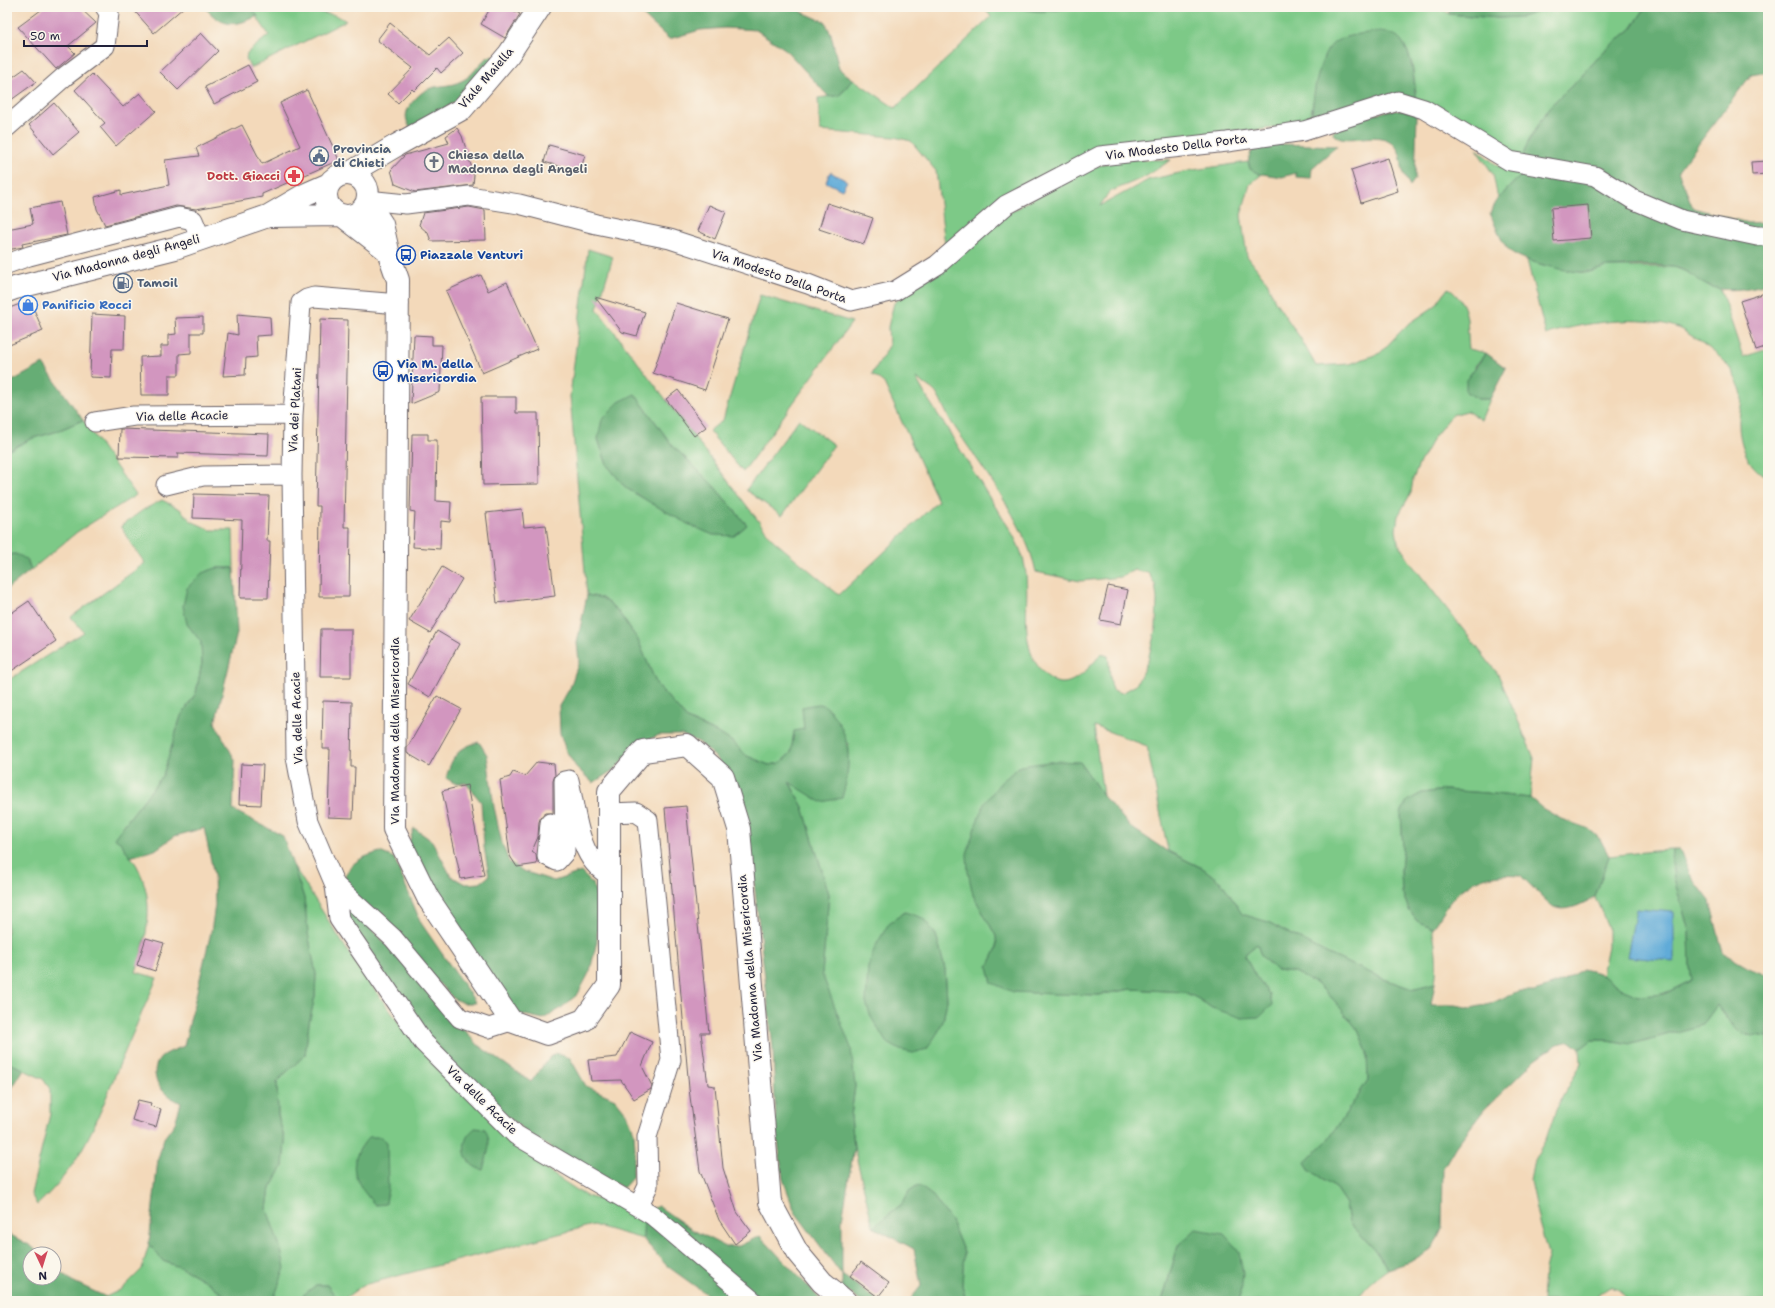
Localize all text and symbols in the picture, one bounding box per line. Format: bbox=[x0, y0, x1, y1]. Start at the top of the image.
scale bar bbox=[24, 22, 147, 48]
text: 50 m bbox=[30, 28, 60, 44]
street label: Viale Maiella bbox=[455, 43, 518, 112]
street label: Via Modesto Della Porta bbox=[1104, 130, 1248, 164]
place label: Provincia di Chieti bbox=[333, 141, 392, 171]
public building icon: Provincia di Chieti bbox=[308, 145, 330, 167]
place label: Chiesa della Madonna degli Angeli bbox=[448, 147, 588, 177]
church icon: Chiesa della Madonna degli Angeli bbox=[423, 151, 445, 173]
pharmacy icon: Dott. Giacci bbox=[283, 165, 305, 187]
place label: Dott. Giacci bbox=[207, 168, 280, 184]
street label: Via Madonna degli Angeli bbox=[51, 231, 201, 285]
bus stop icon: Piazzale Venturi bbox=[395, 244, 417, 266]
street label: Via Modesto Della Porta bbox=[709, 245, 849, 307]
place label: Piazzale Venturi bbox=[420, 247, 524, 263]
fuel station icon: Tamoil bbox=[112, 272, 134, 294]
place label: Tamoil bbox=[137, 275, 178, 291]
shop icon: Panificio Rocci bbox=[17, 294, 39, 316]
place label: Panificio Rocci bbox=[42, 297, 132, 313]
place label: Via M. della Misericordia bbox=[397, 356, 477, 386]
bus stop icon: Via M. della Misericordia bbox=[372, 360, 394, 382]
street label: Via dei Platani bbox=[285, 367, 305, 453]
street label: Via delle Acacie bbox=[135, 407, 229, 425]
street label: Via Madonna della Misericordia bbox=[387, 637, 403, 825]
street label: Via delle Acacie bbox=[287, 671, 307, 765]
street label: Via Madonna della Misericordia bbox=[734, 873, 766, 1062]
street label: Via delle Acacie bbox=[443, 1062, 521, 1138]
north arrow bbox=[22, 1246, 62, 1286]
text: N bbox=[38, 1268, 48, 1283]

